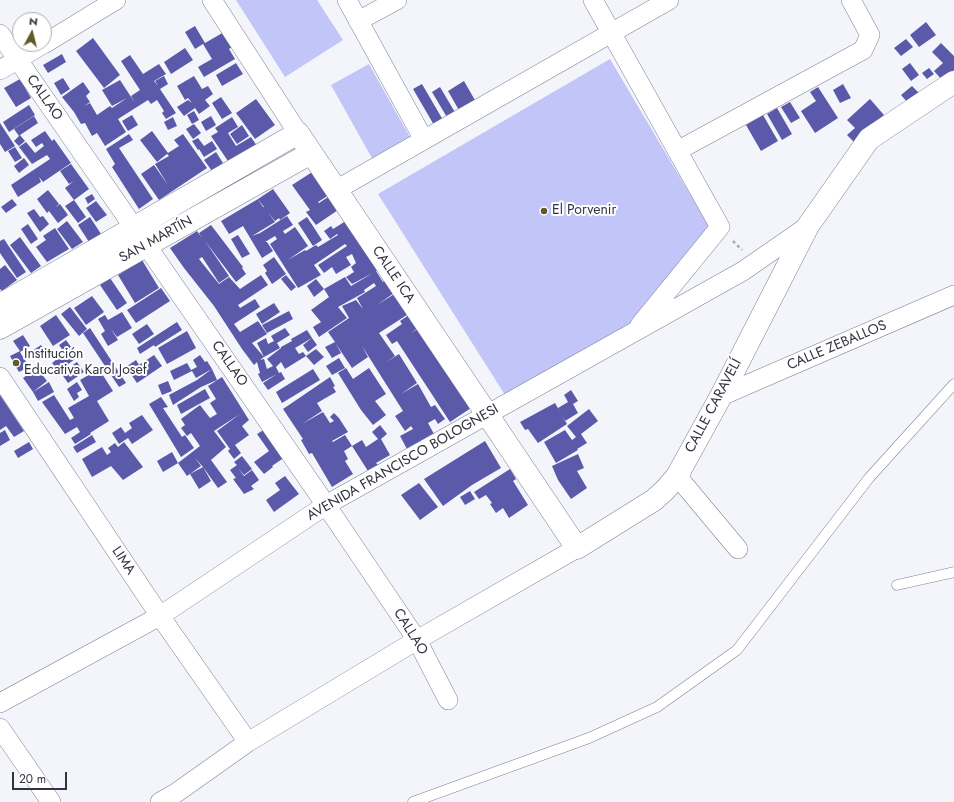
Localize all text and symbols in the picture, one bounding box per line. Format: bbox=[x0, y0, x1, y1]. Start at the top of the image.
north arrow bbox=[12, 12, 52, 52]
text: N bbox=[28, 13, 39, 30]
street label: CALLAO bbox=[22, 72, 66, 124]
place label: El Porvenir bbox=[552, 203, 616, 219]
marker: El Porvenir bbox=[539, 206, 549, 216]
street label: SAN MARTÍN bbox=[116, 213, 196, 267]
street label: CALLE ICA bbox=[368, 243, 418, 307]
street label: CALLE ZEBALLOS bbox=[785, 318, 889, 374]
street label: CALLAO bbox=[207, 338, 251, 390]
place label: Institución Educativa Karol Josef bbox=[24, 347, 147, 380]
street label: CALLE CARAVELÍ bbox=[682, 356, 746, 456]
marker: Institución Educativa Karol Josef bbox=[11, 358, 21, 368]
street label: AVENIDA FRANCISCO BOLOGNESI bbox=[304, 401, 502, 525]
street label: LIMA bbox=[108, 544, 138, 578]
street label: CALLAO bbox=[389, 606, 431, 658]
scale bar bbox=[14, 764, 69, 790]
text: 20 m bbox=[19, 770, 46, 788]

